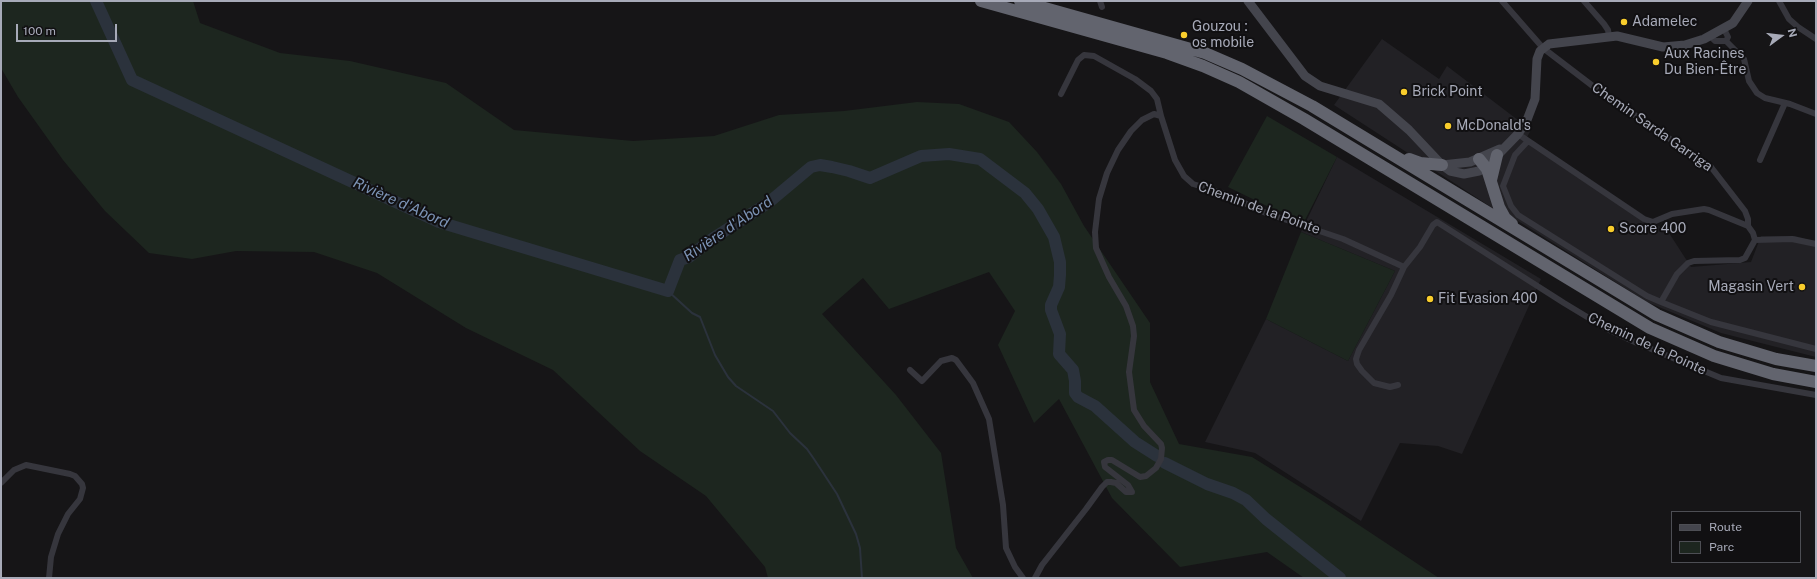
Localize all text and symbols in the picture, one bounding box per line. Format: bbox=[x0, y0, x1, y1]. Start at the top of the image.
place label: Adamelec bbox=[1632, 14, 1697, 30]
scale bar bbox=[18, 16, 119, 42]
north arrow bbox=[1761, 16, 1801, 56]
marker: Adamelec bbox=[1619, 17, 1629, 27]
place label: Gouzou : os mobile bbox=[1192, 19, 1254, 52]
text: 100 m bbox=[23, 24, 56, 38]
text: N bbox=[1786, 27, 1799, 39]
marker: Gouzou : os mobile bbox=[1179, 30, 1189, 40]
place label: Aux Racines Du Bien-Être bbox=[1664, 46, 1746, 78]
marker: Aux Racines Du Bien-Être bbox=[1651, 57, 1661, 67]
street label: Chemin Sarda Garriga bbox=[1588, 79, 1716, 175]
place label: Brick Point bbox=[1412, 84, 1483, 100]
marker: Brick Point bbox=[1399, 87, 1409, 97]
place label: McDonald's bbox=[1456, 118, 1531, 134]
marker: McDonald's bbox=[1443, 121, 1453, 131]
water label: Rivière d'Abord bbox=[350, 174, 452, 232]
street label: Chemin de la Pointe bbox=[1196, 178, 1322, 238]
water label: Rivière d'Abord bbox=[680, 193, 776, 265]
place label: Score 400 bbox=[1619, 221, 1686, 237]
marker: Score 400 bbox=[1606, 224, 1616, 234]
place label: Magasin Vert bbox=[1708, 279, 1794, 295]
marker: Magasin Vert bbox=[1797, 282, 1807, 292]
place label: Fit Evasion 400 bbox=[1438, 291, 1537, 307]
marker: Fit Evasion 400 bbox=[1425, 294, 1435, 304]
street label: Chemin de la Pointe bbox=[1585, 309, 1709, 379]
legend bbox=[1671, 511, 1801, 563]
text: Route bbox=[1709, 520, 1742, 534]
text: Parc bbox=[1709, 540, 1734, 554]

